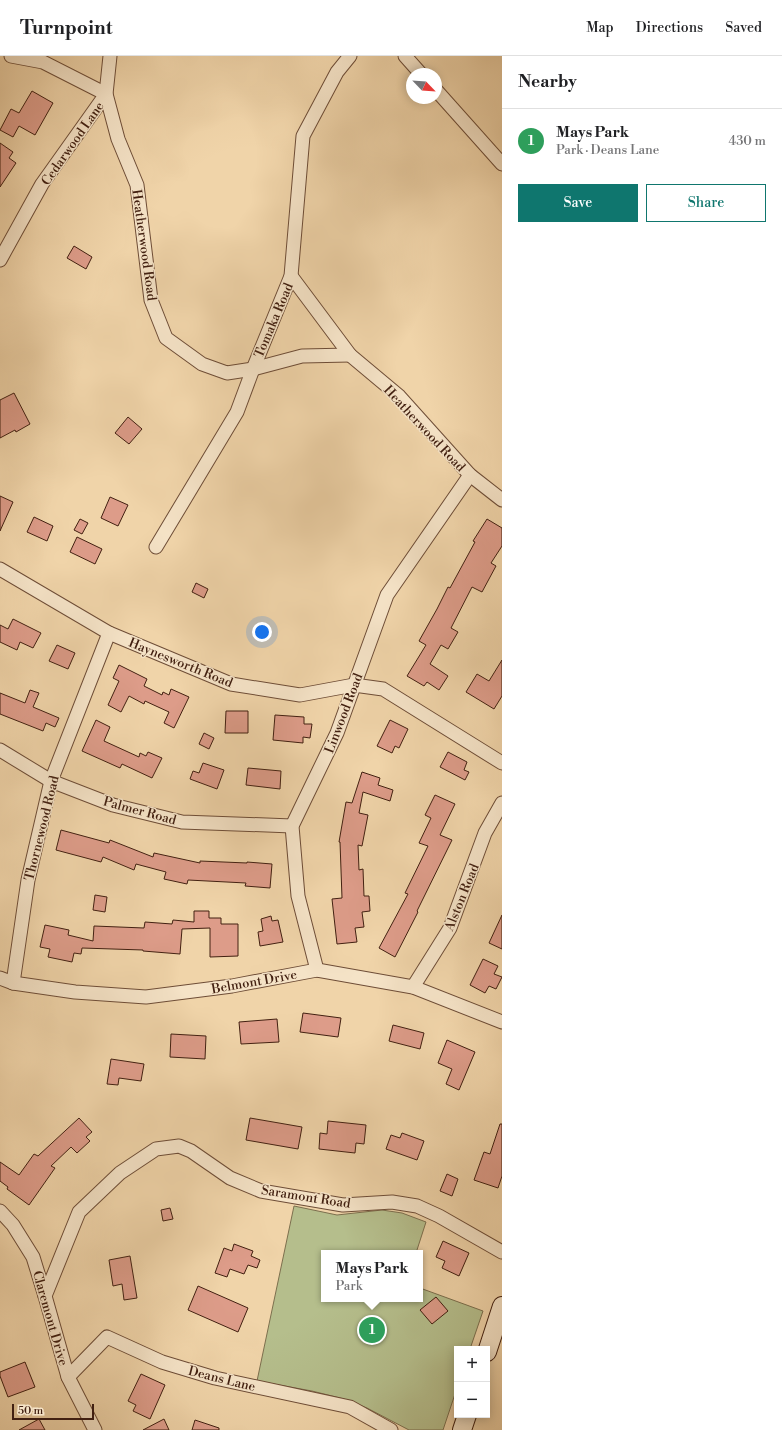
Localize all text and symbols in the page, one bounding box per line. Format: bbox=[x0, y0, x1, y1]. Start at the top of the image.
text: Turnpoint bbox=[20, 16, 113, 40]
text: Map bbox=[586, 19, 614, 37]
text: Directions bbox=[636, 19, 703, 37]
text: Saved bbox=[725, 19, 762, 37]
north arrow bbox=[406, 68, 442, 104]
text: Nearby bbox=[518, 71, 577, 93]
street label: Cedarwood Lane bbox=[38, 98, 108, 189]
text: Mays Park bbox=[556, 123, 629, 142]
text: 1 bbox=[528, 133, 534, 149]
text: 430 m bbox=[728, 133, 766, 149]
text: Park · Deans Lane bbox=[556, 142, 659, 158]
button: Save bbox=[518, 184, 638, 222]
button: Share bbox=[646, 184, 766, 222]
street label: Heatherwood Road bbox=[128, 188, 160, 303]
street label: Tomaka Road bbox=[251, 280, 297, 360]
street label: Heatherwood Road bbox=[380, 382, 469, 476]
your location bbox=[252, 622, 272, 642]
street label: Haynesworth Road bbox=[126, 635, 236, 691]
street label: Linwood Road bbox=[321, 671, 367, 756]
street label: Thornewood Road bbox=[21, 773, 63, 882]
street label: Palmer Road bbox=[101, 794, 179, 829]
street label: Alston Road bbox=[441, 861, 483, 934]
street label: Belmont Drive bbox=[209, 967, 299, 998]
street label: Saramont Road bbox=[260, 1182, 352, 1212]
popup bbox=[321, 1250, 423, 1302]
text: Mays Park bbox=[335, 1259, 409, 1278]
street label: Claremont Drive bbox=[29, 1269, 71, 1368]
text: Park bbox=[335, 1278, 363, 1294]
pin: 1 bbox=[359, 1315, 385, 1345]
map controls bbox=[454, 1346, 490, 1418]
button: + bbox=[454, 1346, 490, 1382]
street label: Deans Lane bbox=[186, 1363, 258, 1395]
button: − bbox=[454, 1382, 490, 1418]
scale bar bbox=[12, 1402, 94, 1421]
text: 50 m bbox=[18, 1404, 43, 1418]

